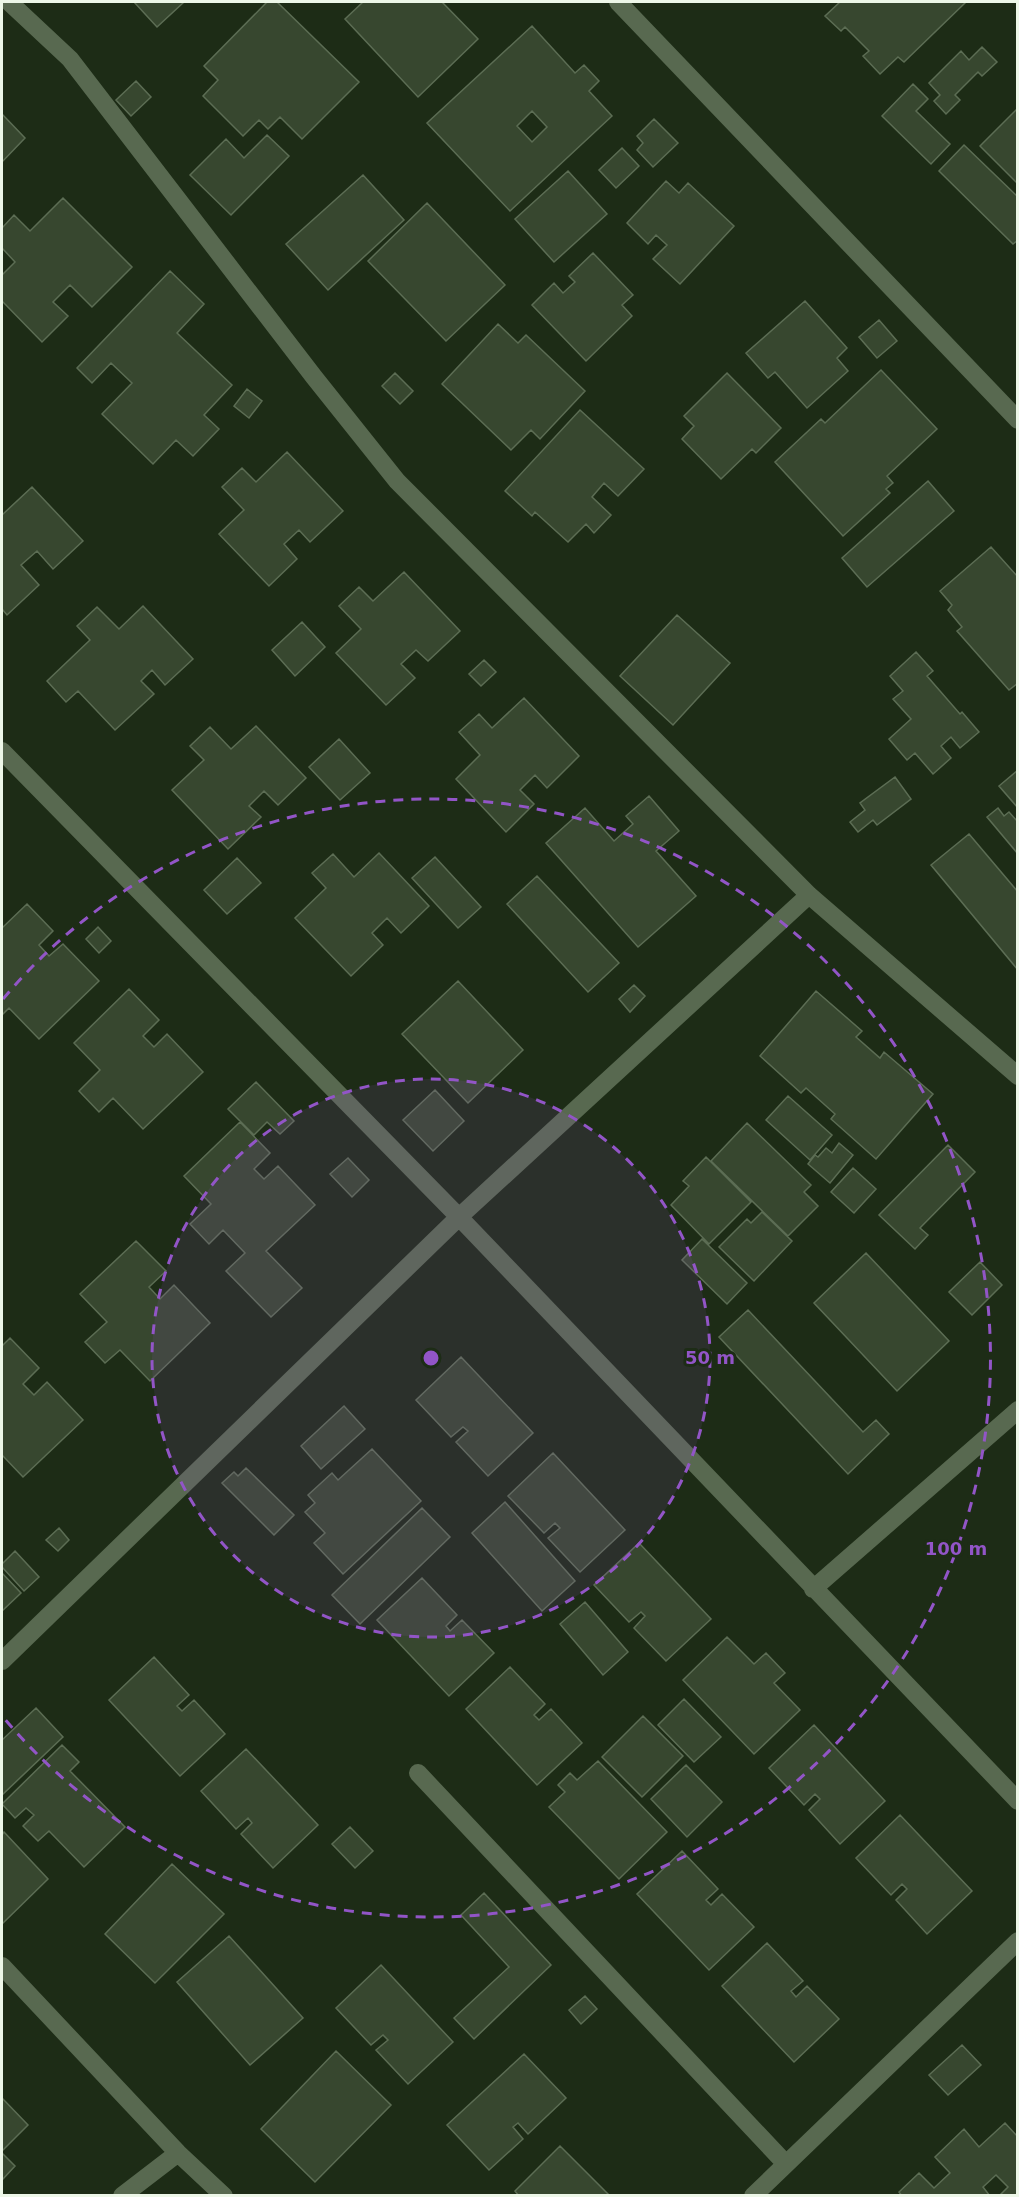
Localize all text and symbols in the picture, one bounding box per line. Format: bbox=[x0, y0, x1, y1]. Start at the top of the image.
text: 50 m bbox=[685, 1347, 735, 1368]
centre of rings bbox=[421, 1348, 441, 1368]
text: 100 m bbox=[925, 1538, 987, 1559]

